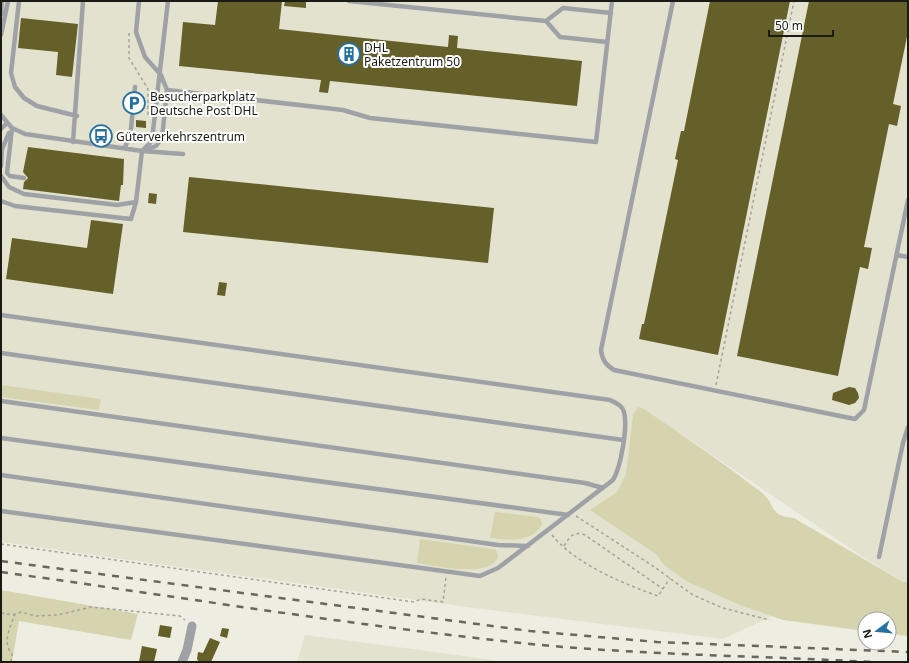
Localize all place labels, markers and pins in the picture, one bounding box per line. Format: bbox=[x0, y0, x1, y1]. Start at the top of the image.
place label: DHL Paketzentrum 50 bbox=[364, 39, 460, 70]
building icon: DHL Paketzentrum 50 bbox=[336, 41, 362, 67]
place label: Besucherparkplatz Deutsche Post DHL bbox=[150, 88, 258, 119]
parking icon: Besucherparkplatz Deutsche Post DHL bbox=[121, 90, 147, 116]
bus stop icon: Güterverkehrszentrum bbox=[88, 123, 114, 149]
place label: Güterverkehrszentrum bbox=[116, 128, 245, 145]

